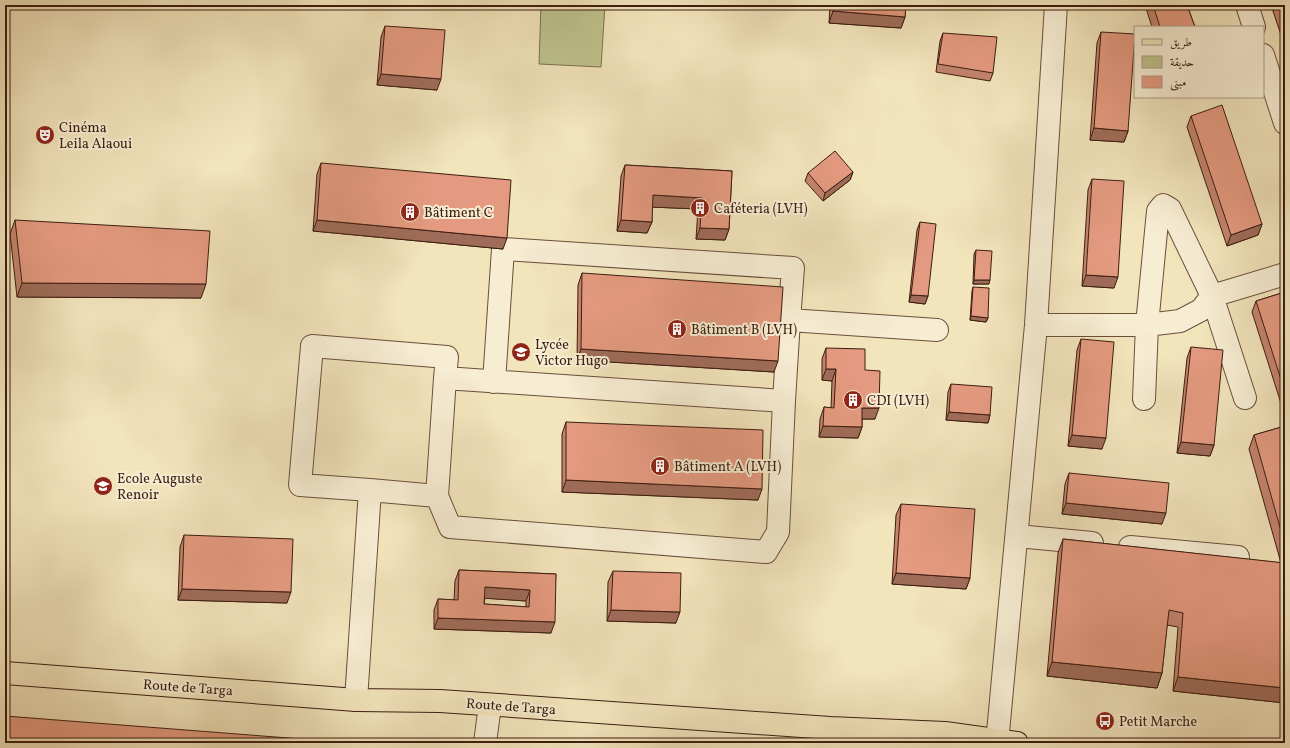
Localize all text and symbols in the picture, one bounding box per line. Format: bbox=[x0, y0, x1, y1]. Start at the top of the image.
legend bbox=[1134, 26, 1264, 98]
text: طريق bbox=[1170, 35, 1192, 51]
text: حديقة bbox=[1170, 55, 1194, 71]
text: مبنى bbox=[1170, 75, 1186, 91]
place label: Cinéma Leila Alaoui bbox=[59, 119, 132, 154]
theatre icon: Cinéma Leila Alaoui bbox=[34, 124, 56, 146]
building icon: Caféteria (LVH) bbox=[689, 197, 711, 219]
place label: Caféteria (LVH) bbox=[714, 200, 808, 219]
building icon: Bâtiment C bbox=[399, 201, 421, 223]
place label: Bâtiment C bbox=[424, 204, 493, 223]
building icon: Bâtiment B (LVH) bbox=[666, 318, 688, 340]
place label: Bâtiment B (LVH) bbox=[691, 321, 797, 340]
place label: Lycée Victor Hugo bbox=[535, 336, 608, 371]
school or university icon: Lycée Victor Hugo bbox=[510, 341, 532, 363]
building icon: CDI (LVH) bbox=[842, 389, 864, 411]
place label: CDI (LVH) bbox=[867, 392, 929, 411]
building icon: Bâtiment A (LVH) bbox=[649, 455, 671, 477]
place label: Bâtiment A (LVH) bbox=[674, 458, 781, 477]
place label: Ecole Auguste Renoir bbox=[117, 470, 203, 505]
school or university icon: Ecole Auguste Renoir bbox=[92, 475, 114, 497]
street label: Route de Targa bbox=[142, 676, 234, 701]
street label: Route de Targa bbox=[465, 695, 557, 720]
bus stop icon: Petit Marche bbox=[1094, 710, 1116, 732]
place label: Petit Marche bbox=[1119, 713, 1197, 732]

